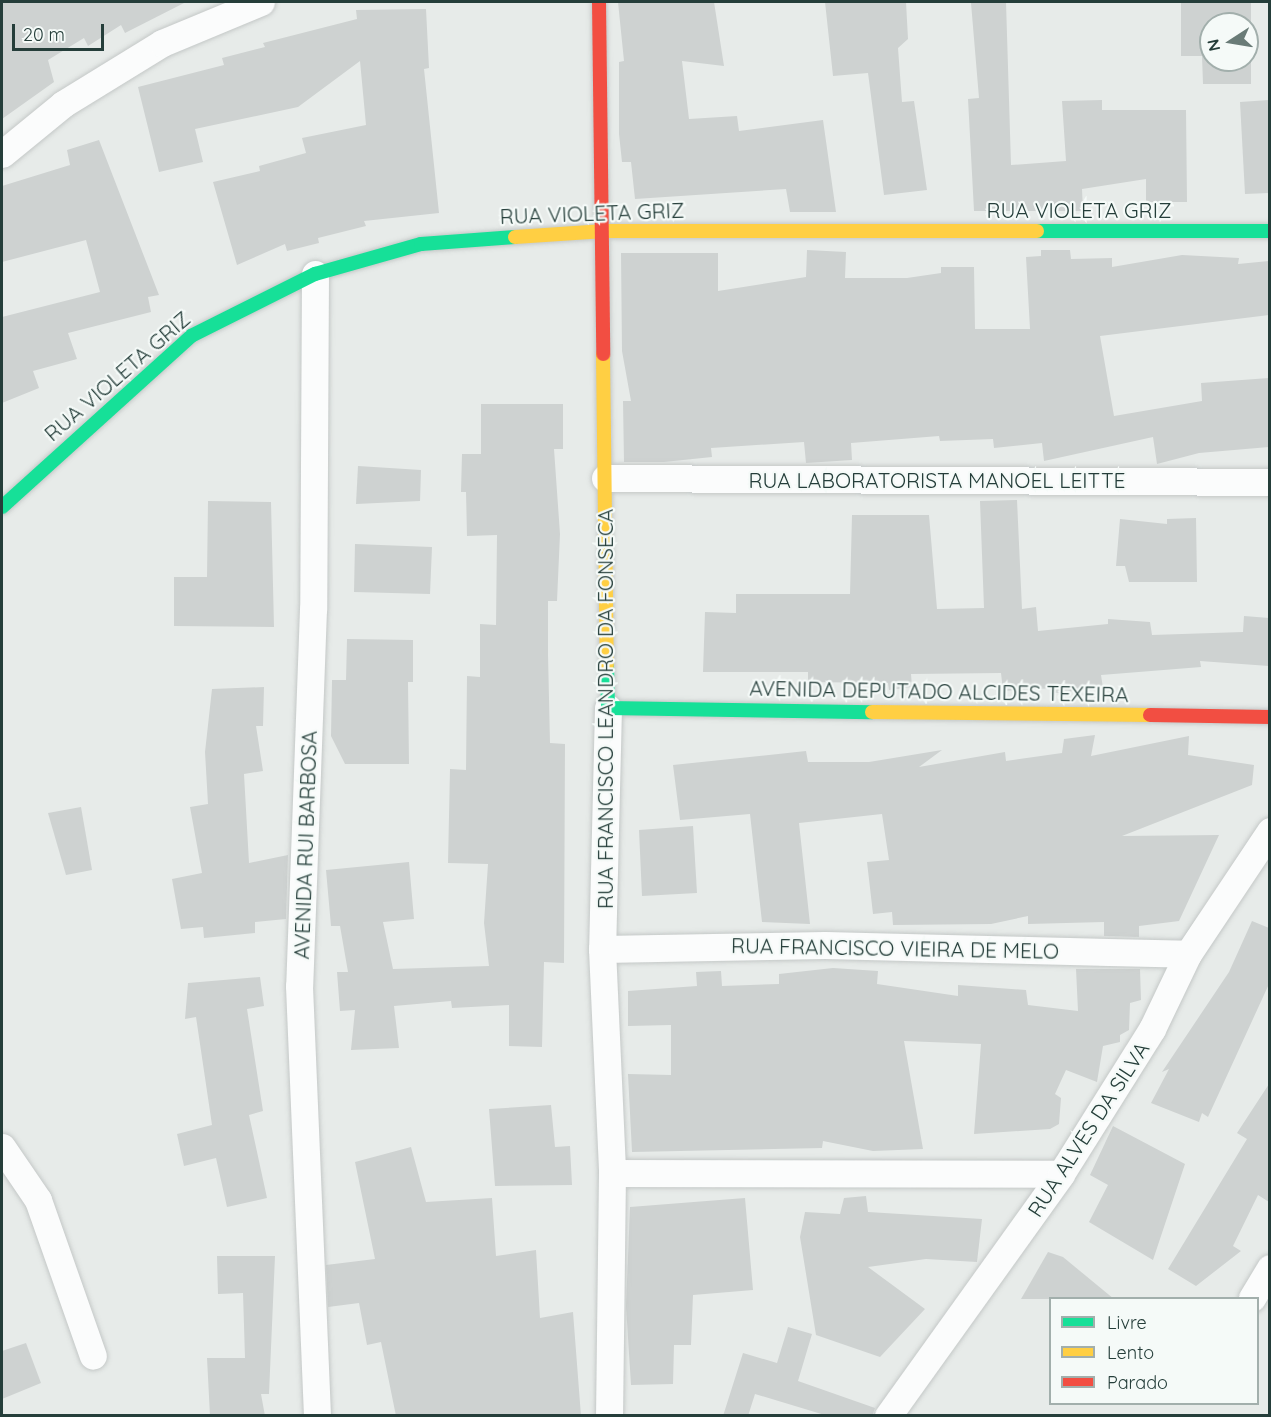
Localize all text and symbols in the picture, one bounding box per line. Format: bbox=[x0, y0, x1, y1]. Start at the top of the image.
scale bar bbox=[15, 12, 106, 50]
north arrow bbox=[1199, 12, 1259, 72]
text: 20 m bbox=[23, 23, 65, 46]
text: N bbox=[1202, 38, 1224, 53]
street label: RUA VIOLETA GRIZ bbox=[499, 197, 685, 229]
street label: RUA VIOLETA GRIZ bbox=[987, 197, 1171, 223]
street label: RUA VIOLETA GRIZ bbox=[39, 306, 195, 446]
street label: RUA LABORATORISTA MANOEL LEITTE bbox=[748, 467, 1126, 493]
street label: RUA FRANCISCO LEANDRO DA FONSECA bbox=[592, 509, 618, 909]
street label: AVENIDA DEPUTADO ALCIDES TEXEIRA bbox=[749, 675, 1129, 707]
street label: AVENIDA RUI BARBOSA bbox=[288, 730, 322, 960]
street label: RUA FRANCISCO VIEIRA DE MELO bbox=[731, 933, 1059, 963]
street label: RUA ALVES DA SILVA bbox=[1022, 1037, 1154, 1221]
legend bbox=[1049, 1297, 1259, 1405]
text: Livre bbox=[1107, 1311, 1147, 1334]
text: Lento bbox=[1107, 1341, 1154, 1364]
text: Parado bbox=[1107, 1371, 1168, 1394]

